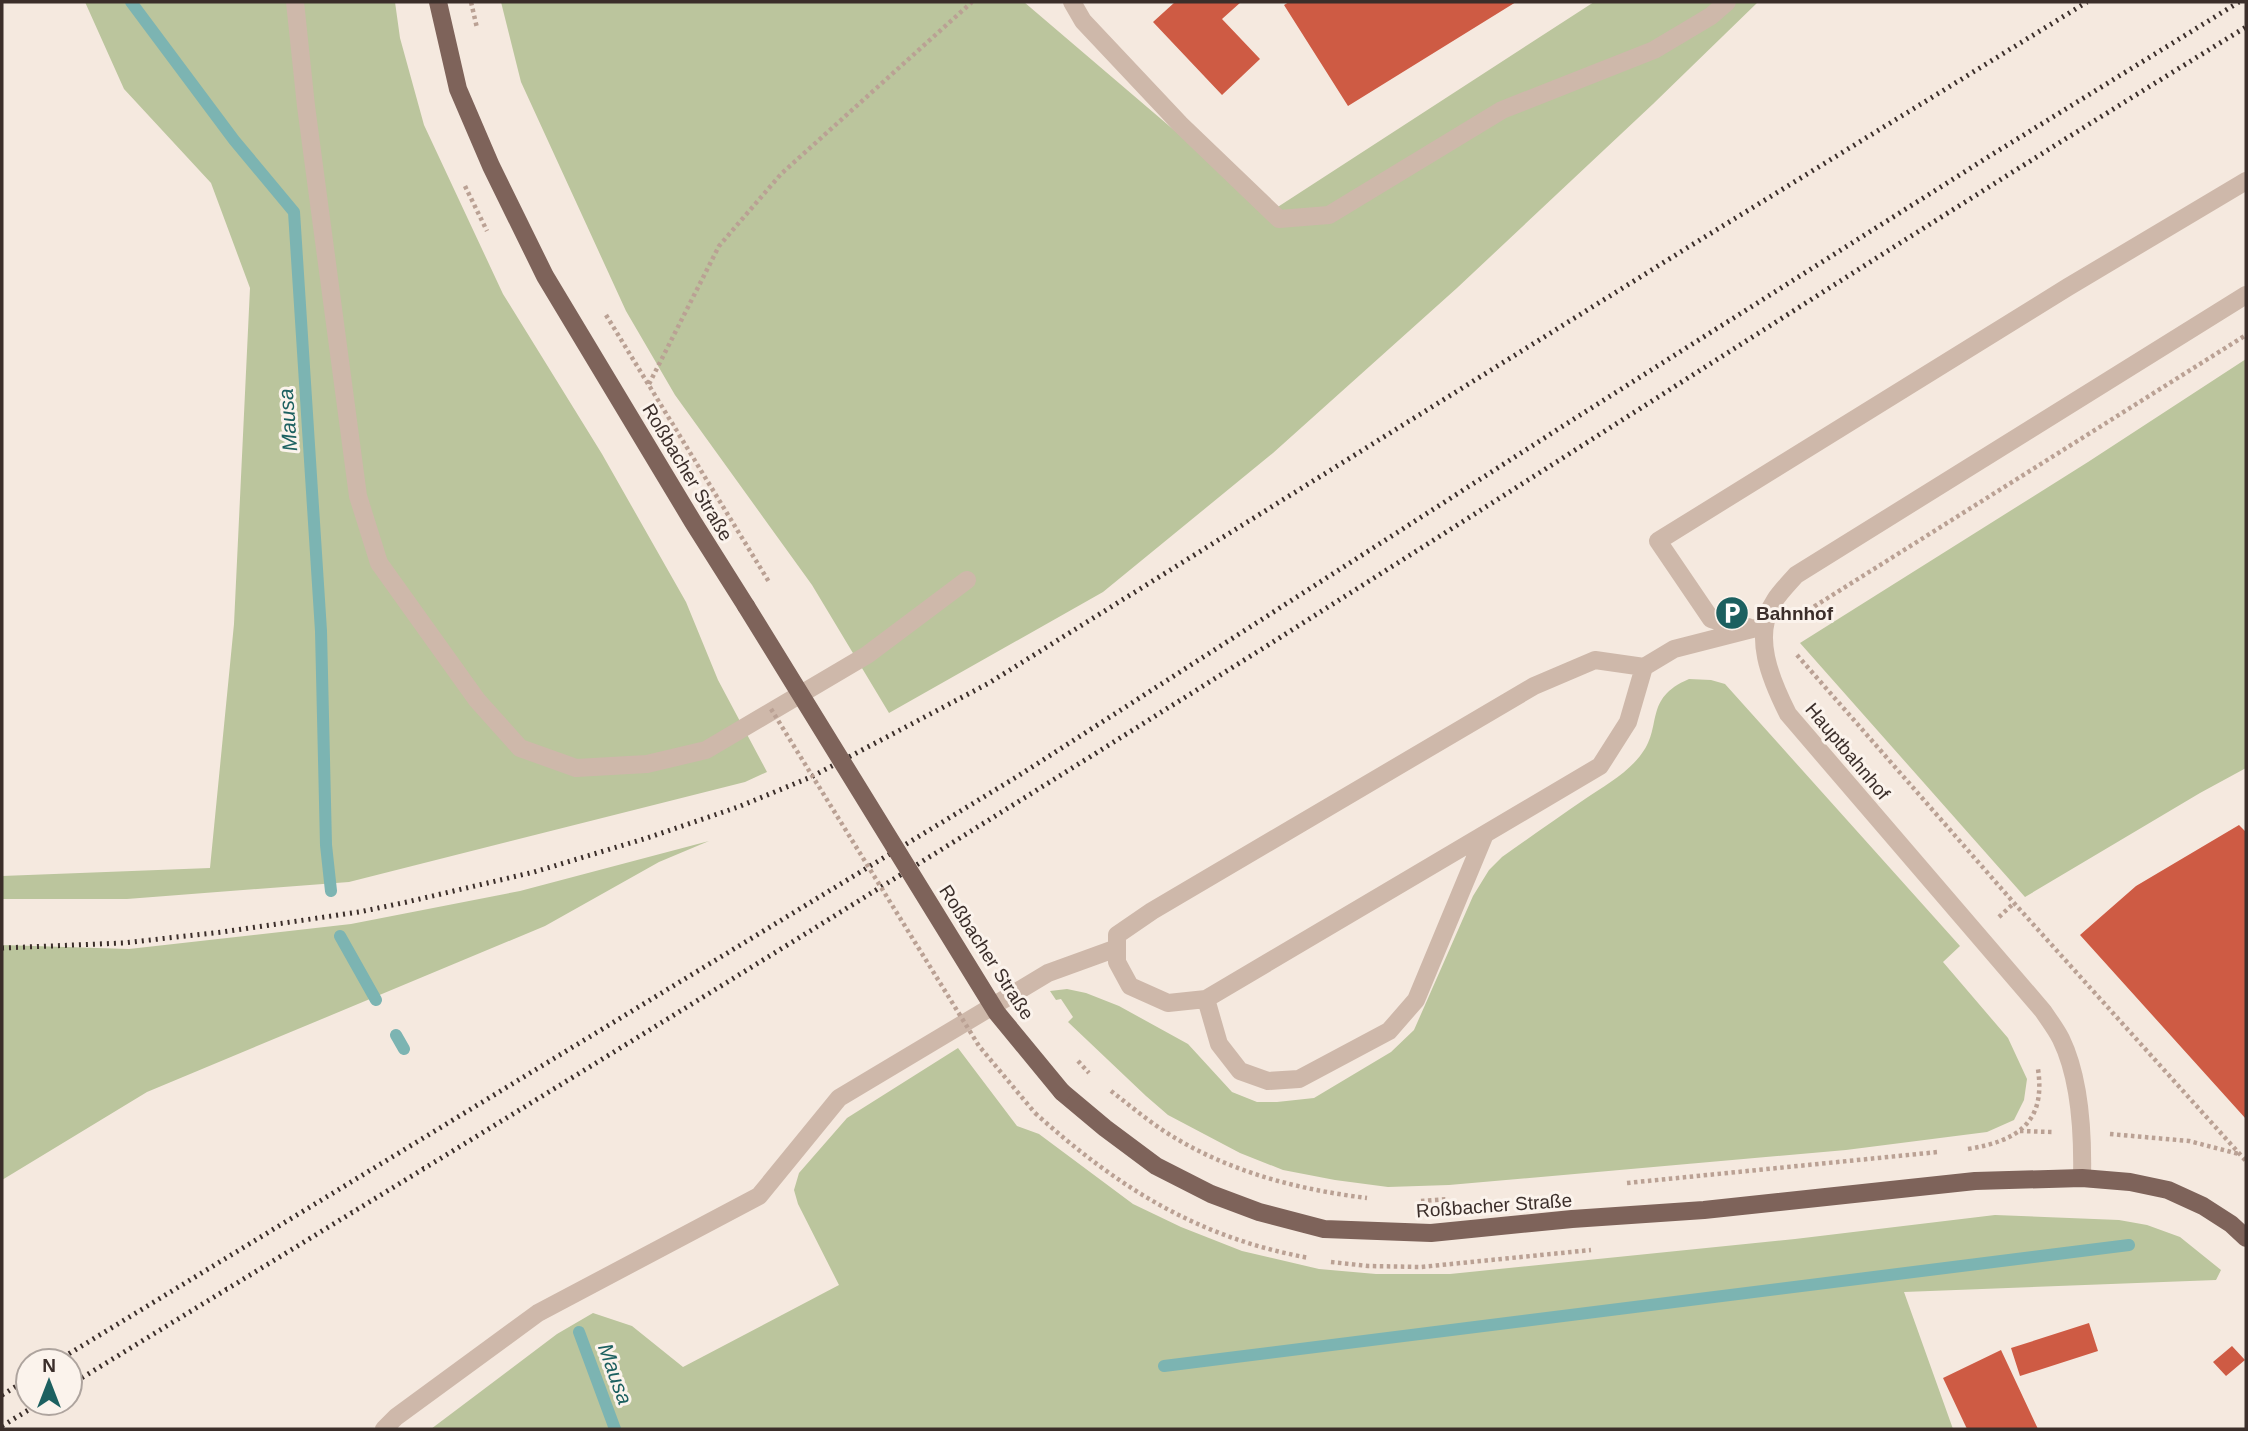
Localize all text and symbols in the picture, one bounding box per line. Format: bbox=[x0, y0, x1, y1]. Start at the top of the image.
water label: Mausa bbox=[274, 388, 301, 452]
street label: Roßbacher Straße bbox=[638, 400, 737, 545]
parking icon: Bahnhof bbox=[1713, 594, 1751, 632]
place label: Bahnhof bbox=[1756, 603, 1834, 624]
street label: Hauptbahnhof bbox=[1801, 699, 1894, 804]
street label: Roßbacher Straße bbox=[935, 881, 1038, 1024]
street label: Roßbacher Straße bbox=[1415, 1190, 1573, 1221]
water label: Mausa bbox=[594, 1340, 637, 1407]
north arrow bbox=[14, 1347, 84, 1417]
text: N bbox=[42, 1355, 56, 1376]

